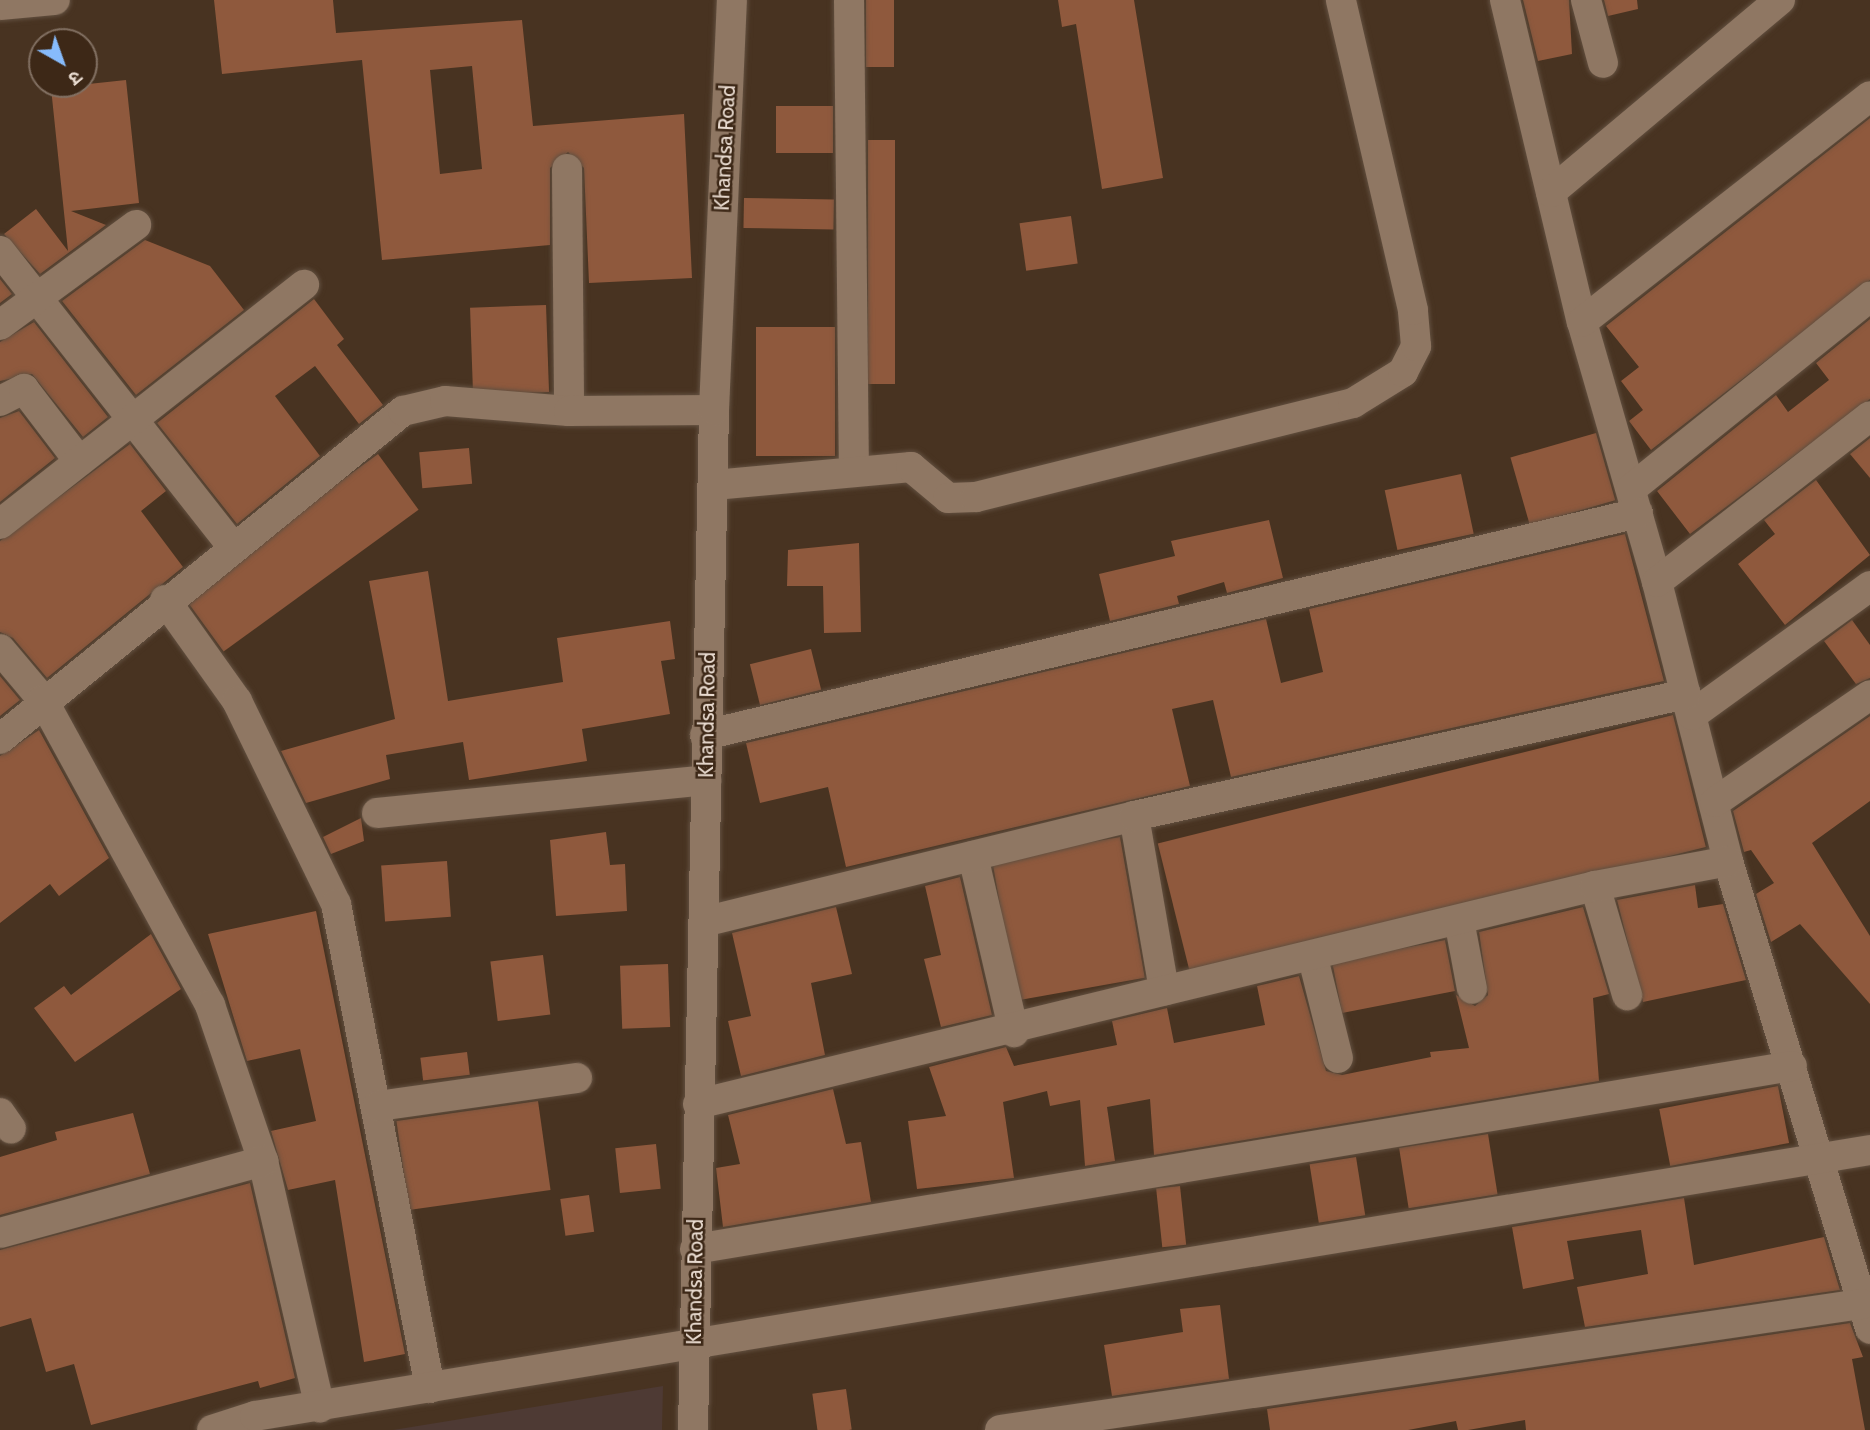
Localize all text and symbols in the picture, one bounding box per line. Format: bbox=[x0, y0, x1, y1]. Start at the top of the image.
north arrow bbox=[28, 28, 98, 98]
text: उ bbox=[64, 66, 87, 90]
street label: Khandsa Road bbox=[709, 85, 741, 211]
street label: Khandsa Road bbox=[693, 652, 721, 778]
street label: Khandsa Road bbox=[681, 1219, 709, 1345]

